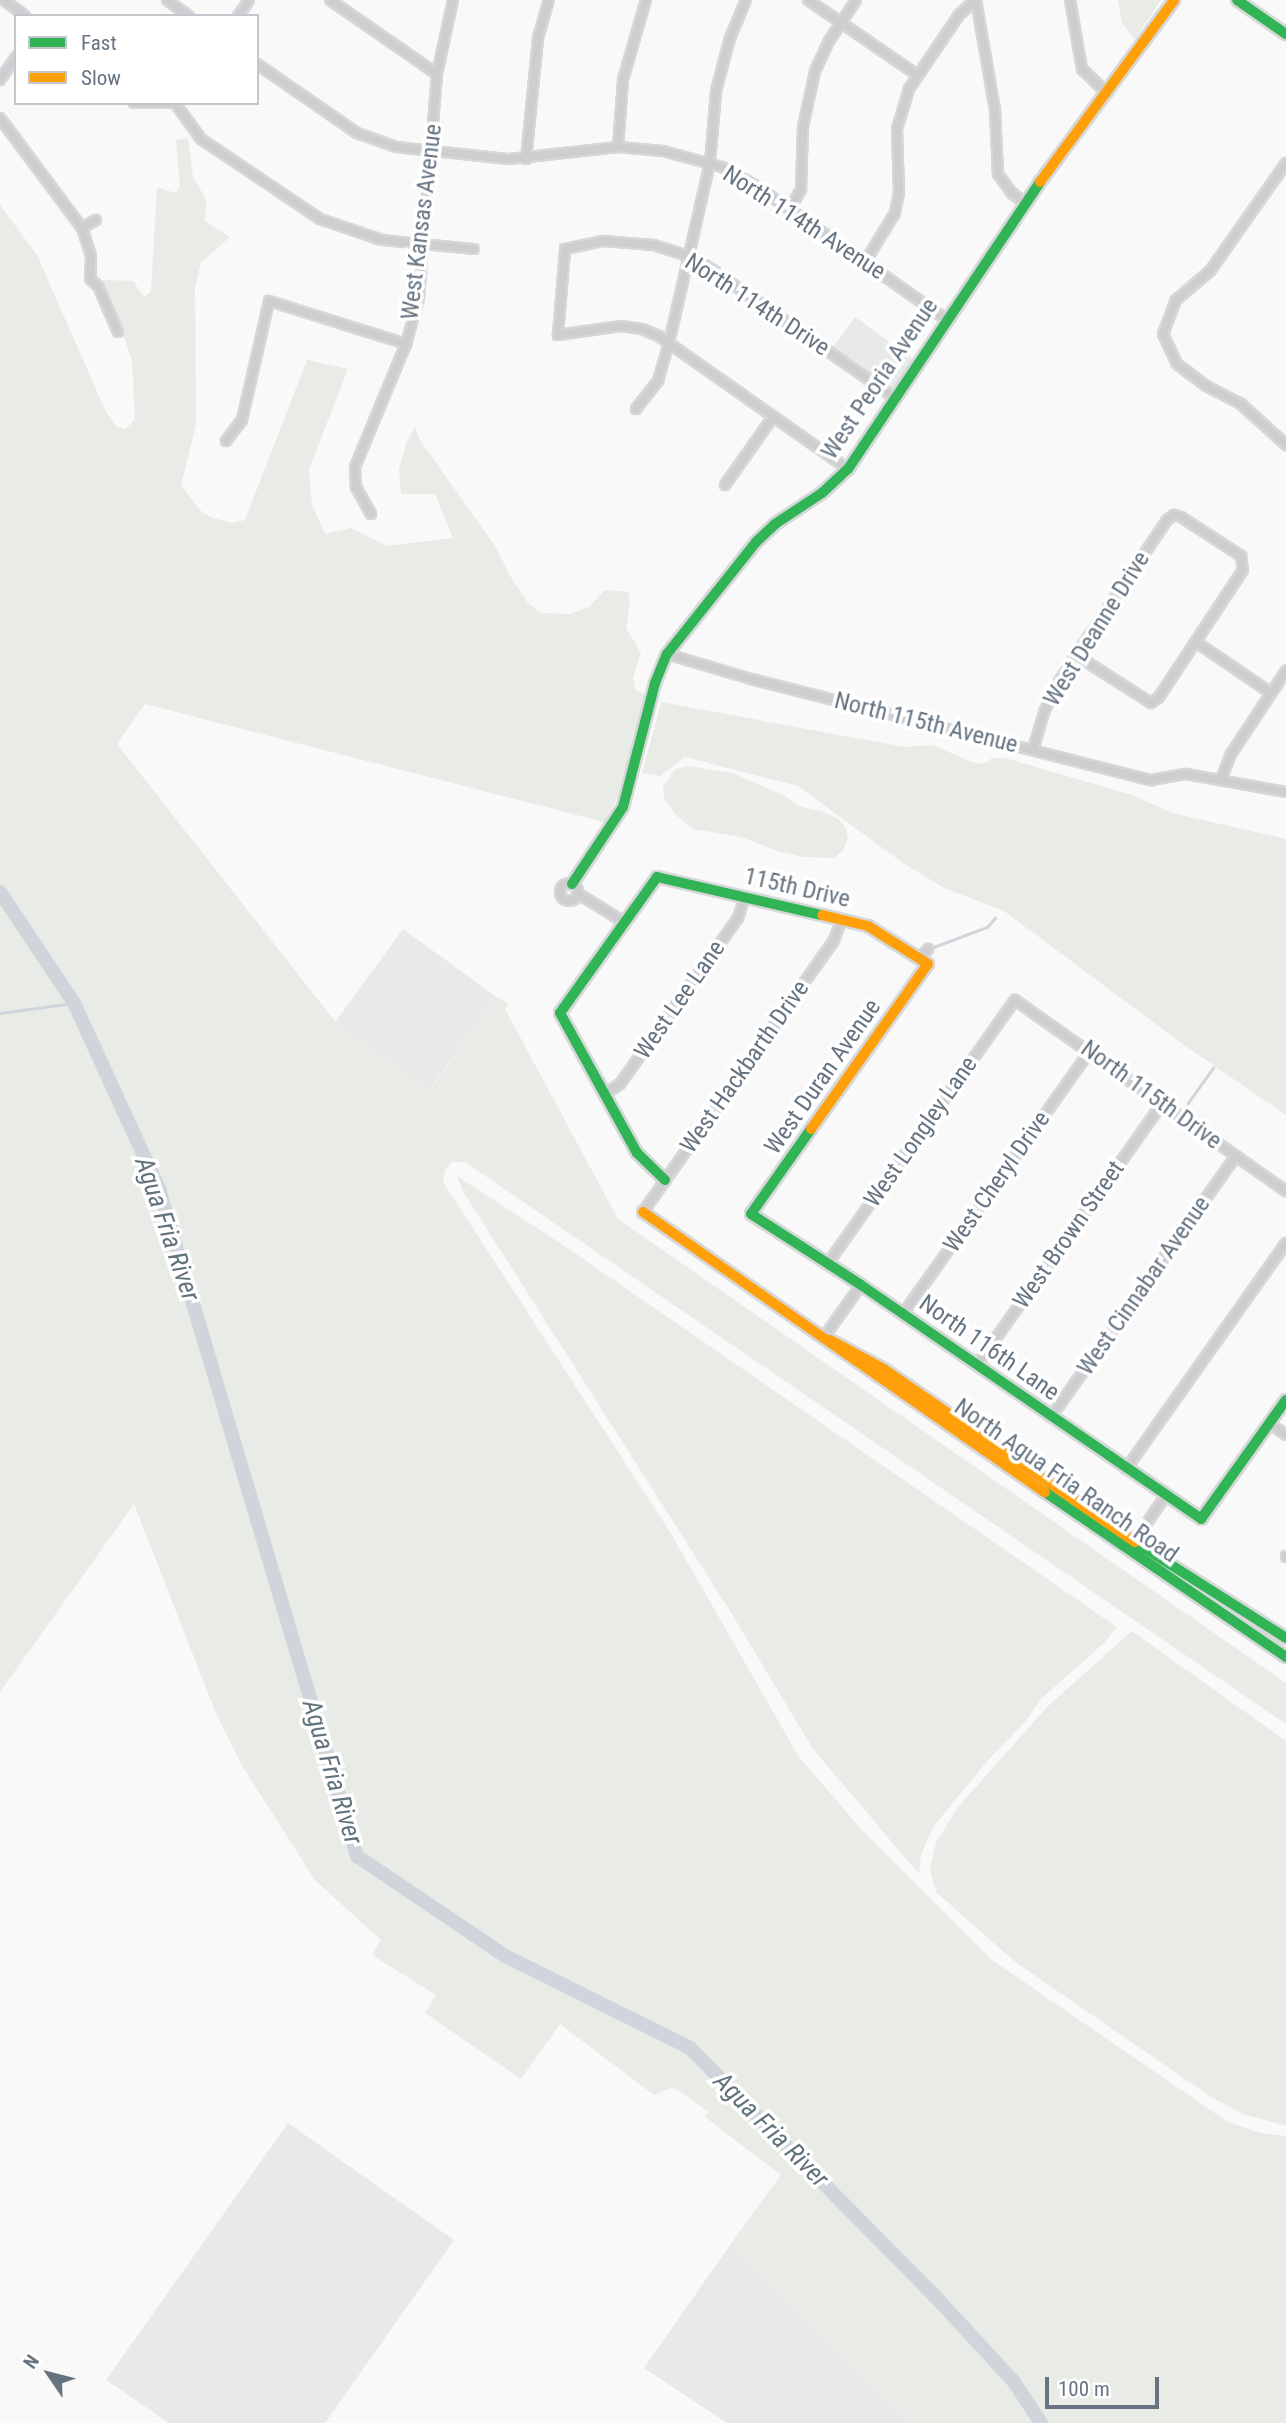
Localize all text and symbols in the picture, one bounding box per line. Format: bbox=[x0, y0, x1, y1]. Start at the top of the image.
legend bbox=[14, 14, 259, 105]
text: Fast bbox=[81, 31, 117, 55]
text: Slow bbox=[81, 66, 121, 90]
street label: West Kansas Avenue bbox=[396, 123, 448, 321]
street label: North 114th Avenue bbox=[717, 160, 891, 286]
street label: North 114th Drive bbox=[679, 248, 835, 362]
street label: West Peoria Avenue bbox=[815, 293, 945, 465]
street label: West Deanne Drive bbox=[1038, 546, 1156, 712]
street label: North 115th Avenue bbox=[831, 686, 1021, 760]
street label: 115th Drive bbox=[741, 862, 853, 914]
street label: West Lee Lane bbox=[629, 935, 731, 1065]
street label: West Hackbarth Drive bbox=[675, 975, 815, 1159]
street label: West Duran Avenue bbox=[759, 994, 887, 1160]
street label: North 115th Drive bbox=[1075, 1034, 1227, 1156]
street label: West Longley Lane bbox=[858, 1051, 984, 1213]
street label: West Cheryl Drive bbox=[938, 1106, 1056, 1258]
water label: Agua Fria River bbox=[128, 1153, 206, 1305]
street label: West Brown Street bbox=[1007, 1156, 1131, 1314]
street label: West Cinnabar Avenue bbox=[1071, 1191, 1217, 1381]
street label: North 116th Lane bbox=[913, 1289, 1065, 1407]
street label: North Agua Fria Ranch Road bbox=[949, 1393, 1183, 1569]
water label: Agua Fria River bbox=[295, 1696, 369, 1848]
water label: Agua Fria River bbox=[707, 2066, 835, 2194]
north arrow bbox=[14, 2339, 84, 2409]
text: N bbox=[19, 2350, 44, 2373]
scale bar bbox=[1048, 2364, 1162, 2408]
text: 100 m bbox=[1058, 2377, 1110, 2401]

